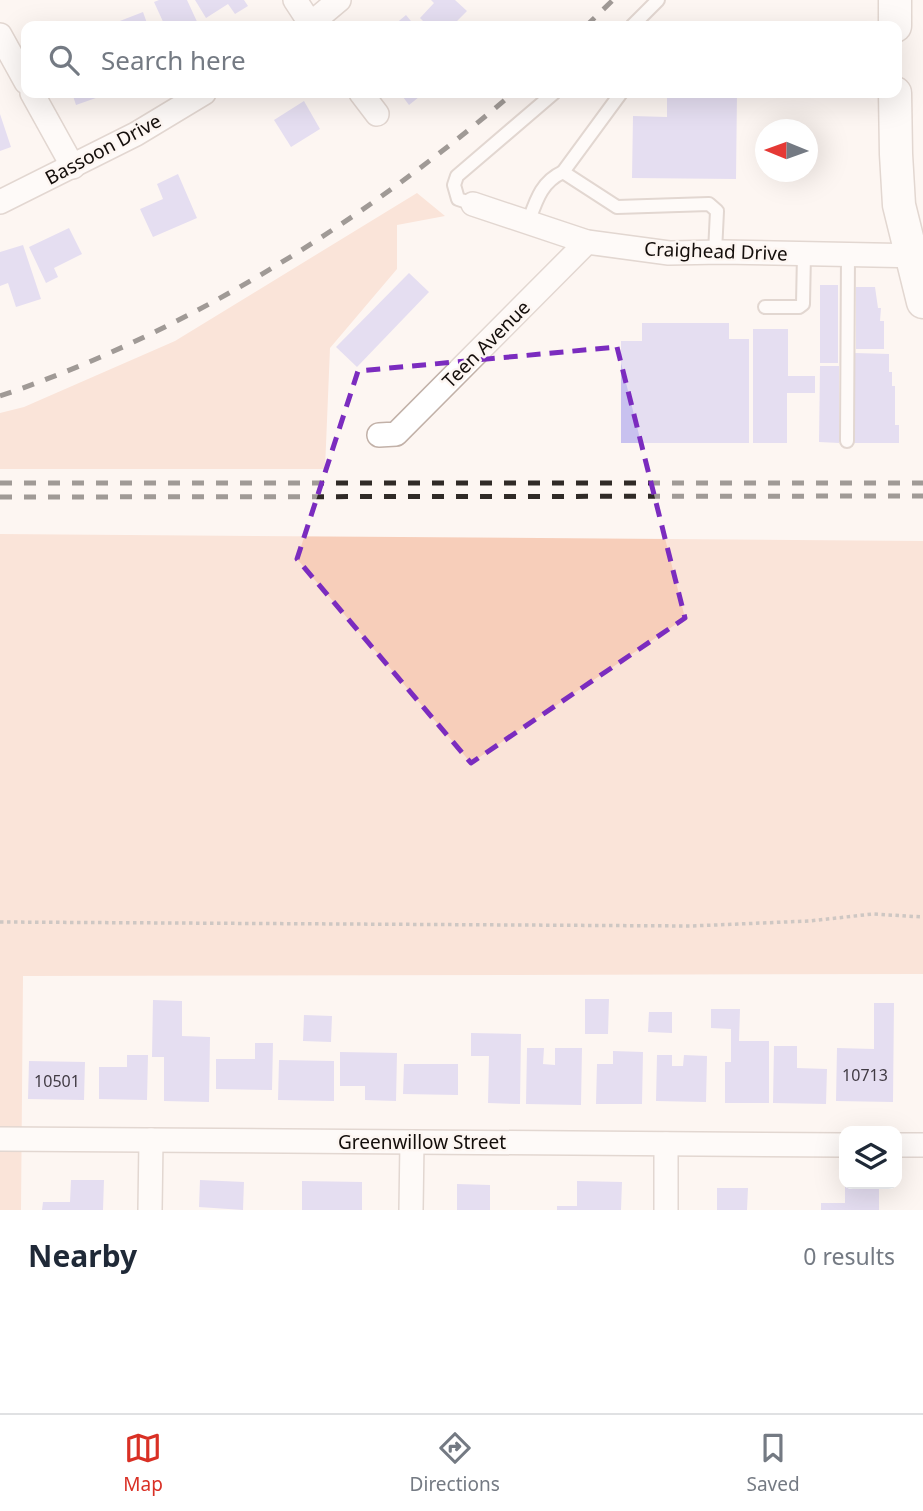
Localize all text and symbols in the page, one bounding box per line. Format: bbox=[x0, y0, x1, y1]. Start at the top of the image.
search box bbox=[21, 21, 902, 98]
icon: search bbox=[45, 41, 83, 79]
text: Search here bbox=[101, 42, 246, 78]
street label: Bassoon Drive bbox=[40, 108, 166, 190]
north arrow bbox=[755, 119, 818, 182]
street label: Craighead Drive bbox=[644, 236, 788, 266]
street label: Teen Avenue bbox=[436, 294, 536, 394]
house number: 10713 bbox=[842, 1064, 888, 1086]
house number: 10501 bbox=[34, 1070, 80, 1092]
map controls bbox=[839, 1126, 902, 1189]
button: layers bbox=[839, 1126, 902, 1189]
street label: Greenwillow Street bbox=[338, 1129, 506, 1155]
text: Nearby bbox=[28, 1235, 137, 1276]
text: 0 results bbox=[803, 1240, 895, 1272]
tab: Map bbox=[123, 1429, 163, 1497]
tab: Directions bbox=[410, 1429, 500, 1497]
tab: Saved bbox=[746, 1429, 800, 1497]

